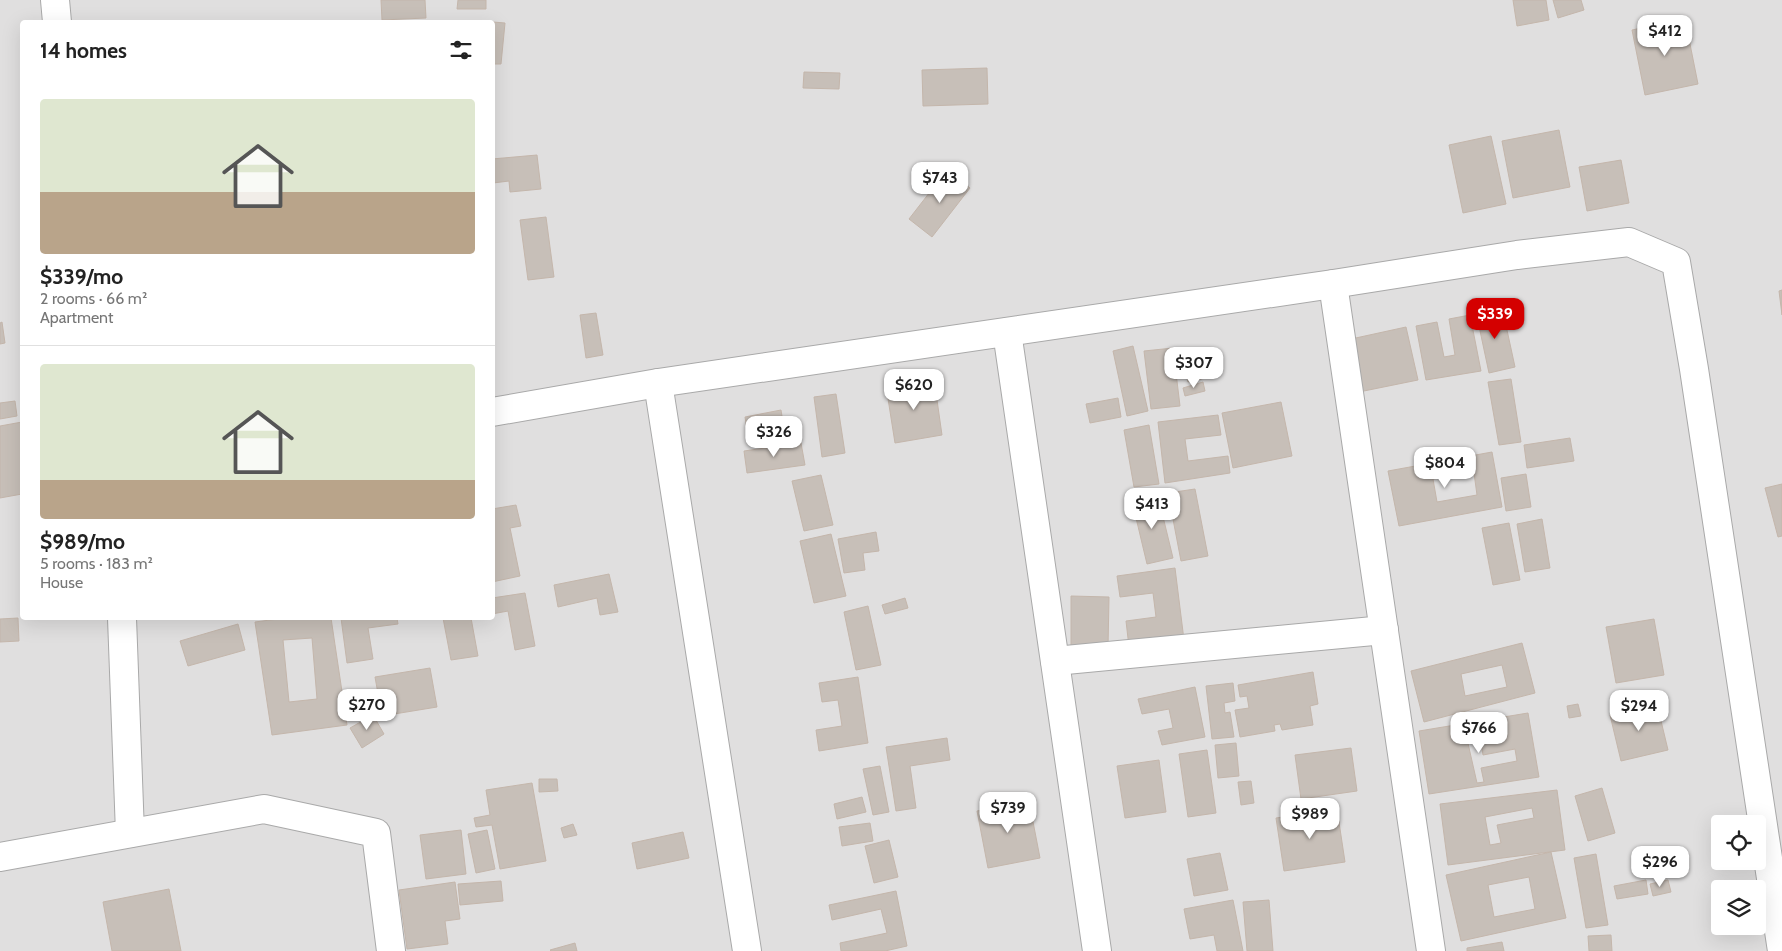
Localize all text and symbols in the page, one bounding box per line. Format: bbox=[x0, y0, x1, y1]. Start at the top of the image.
pin: $412 bbox=[1635, 15, 1695, 57]
text: $412 bbox=[1648, 21, 1682, 40]
icon: filters bbox=[447, 36, 475, 64]
text: 14 homes bbox=[40, 38, 127, 63]
icon: home bbox=[213, 131, 303, 221]
pin: $743 bbox=[910, 162, 970, 204]
text: $743 bbox=[922, 168, 958, 187]
text: $339/mo bbox=[40, 264, 123, 289]
text: 2 rooms · 66 m² bbox=[40, 289, 147, 308]
pin: $339 bbox=[1465, 298, 1525, 340]
text: $339 bbox=[1477, 304, 1513, 323]
text: Apartment bbox=[40, 308, 113, 327]
pin: $307 bbox=[1164, 346, 1224, 389]
text: $307 bbox=[1175, 353, 1213, 372]
pin: $620 bbox=[884, 368, 944, 411]
text: $620 bbox=[895, 375, 933, 394]
icon: home bbox=[213, 397, 303, 487]
pin: $326 bbox=[744, 416, 804, 458]
text: $326 bbox=[756, 422, 792, 441]
pin: $804 bbox=[1415, 446, 1475, 489]
text: $804 bbox=[1425, 453, 1465, 472]
pin: $413 bbox=[1122, 488, 1182, 530]
text: $413 bbox=[1135, 494, 1169, 513]
text: $989/mo bbox=[40, 529, 125, 554]
text: 5 rooms · 183 m² bbox=[40, 554, 153, 573]
text: House bbox=[40, 573, 83, 592]
pin: $270 bbox=[337, 688, 397, 731]
pin: $294 bbox=[1609, 690, 1669, 732]
text: $270 bbox=[348, 695, 386, 714]
text: $294 bbox=[1621, 696, 1657, 715]
pin: $766 bbox=[1449, 712, 1509, 754]
text: $766 bbox=[1461, 718, 1497, 737]
pin: $739 bbox=[978, 792, 1038, 834]
text: $739 bbox=[990, 798, 1026, 817]
pin: $989 bbox=[1280, 798, 1340, 840]
text: $989 bbox=[1292, 804, 1328, 823]
map controls bbox=[1711, 815, 1766, 935]
button: locate bbox=[1711, 815, 1766, 870]
pin: $296 bbox=[1630, 846, 1690, 888]
text: $296 bbox=[1642, 852, 1678, 871]
button: layers bbox=[1711, 880, 1766, 935]

